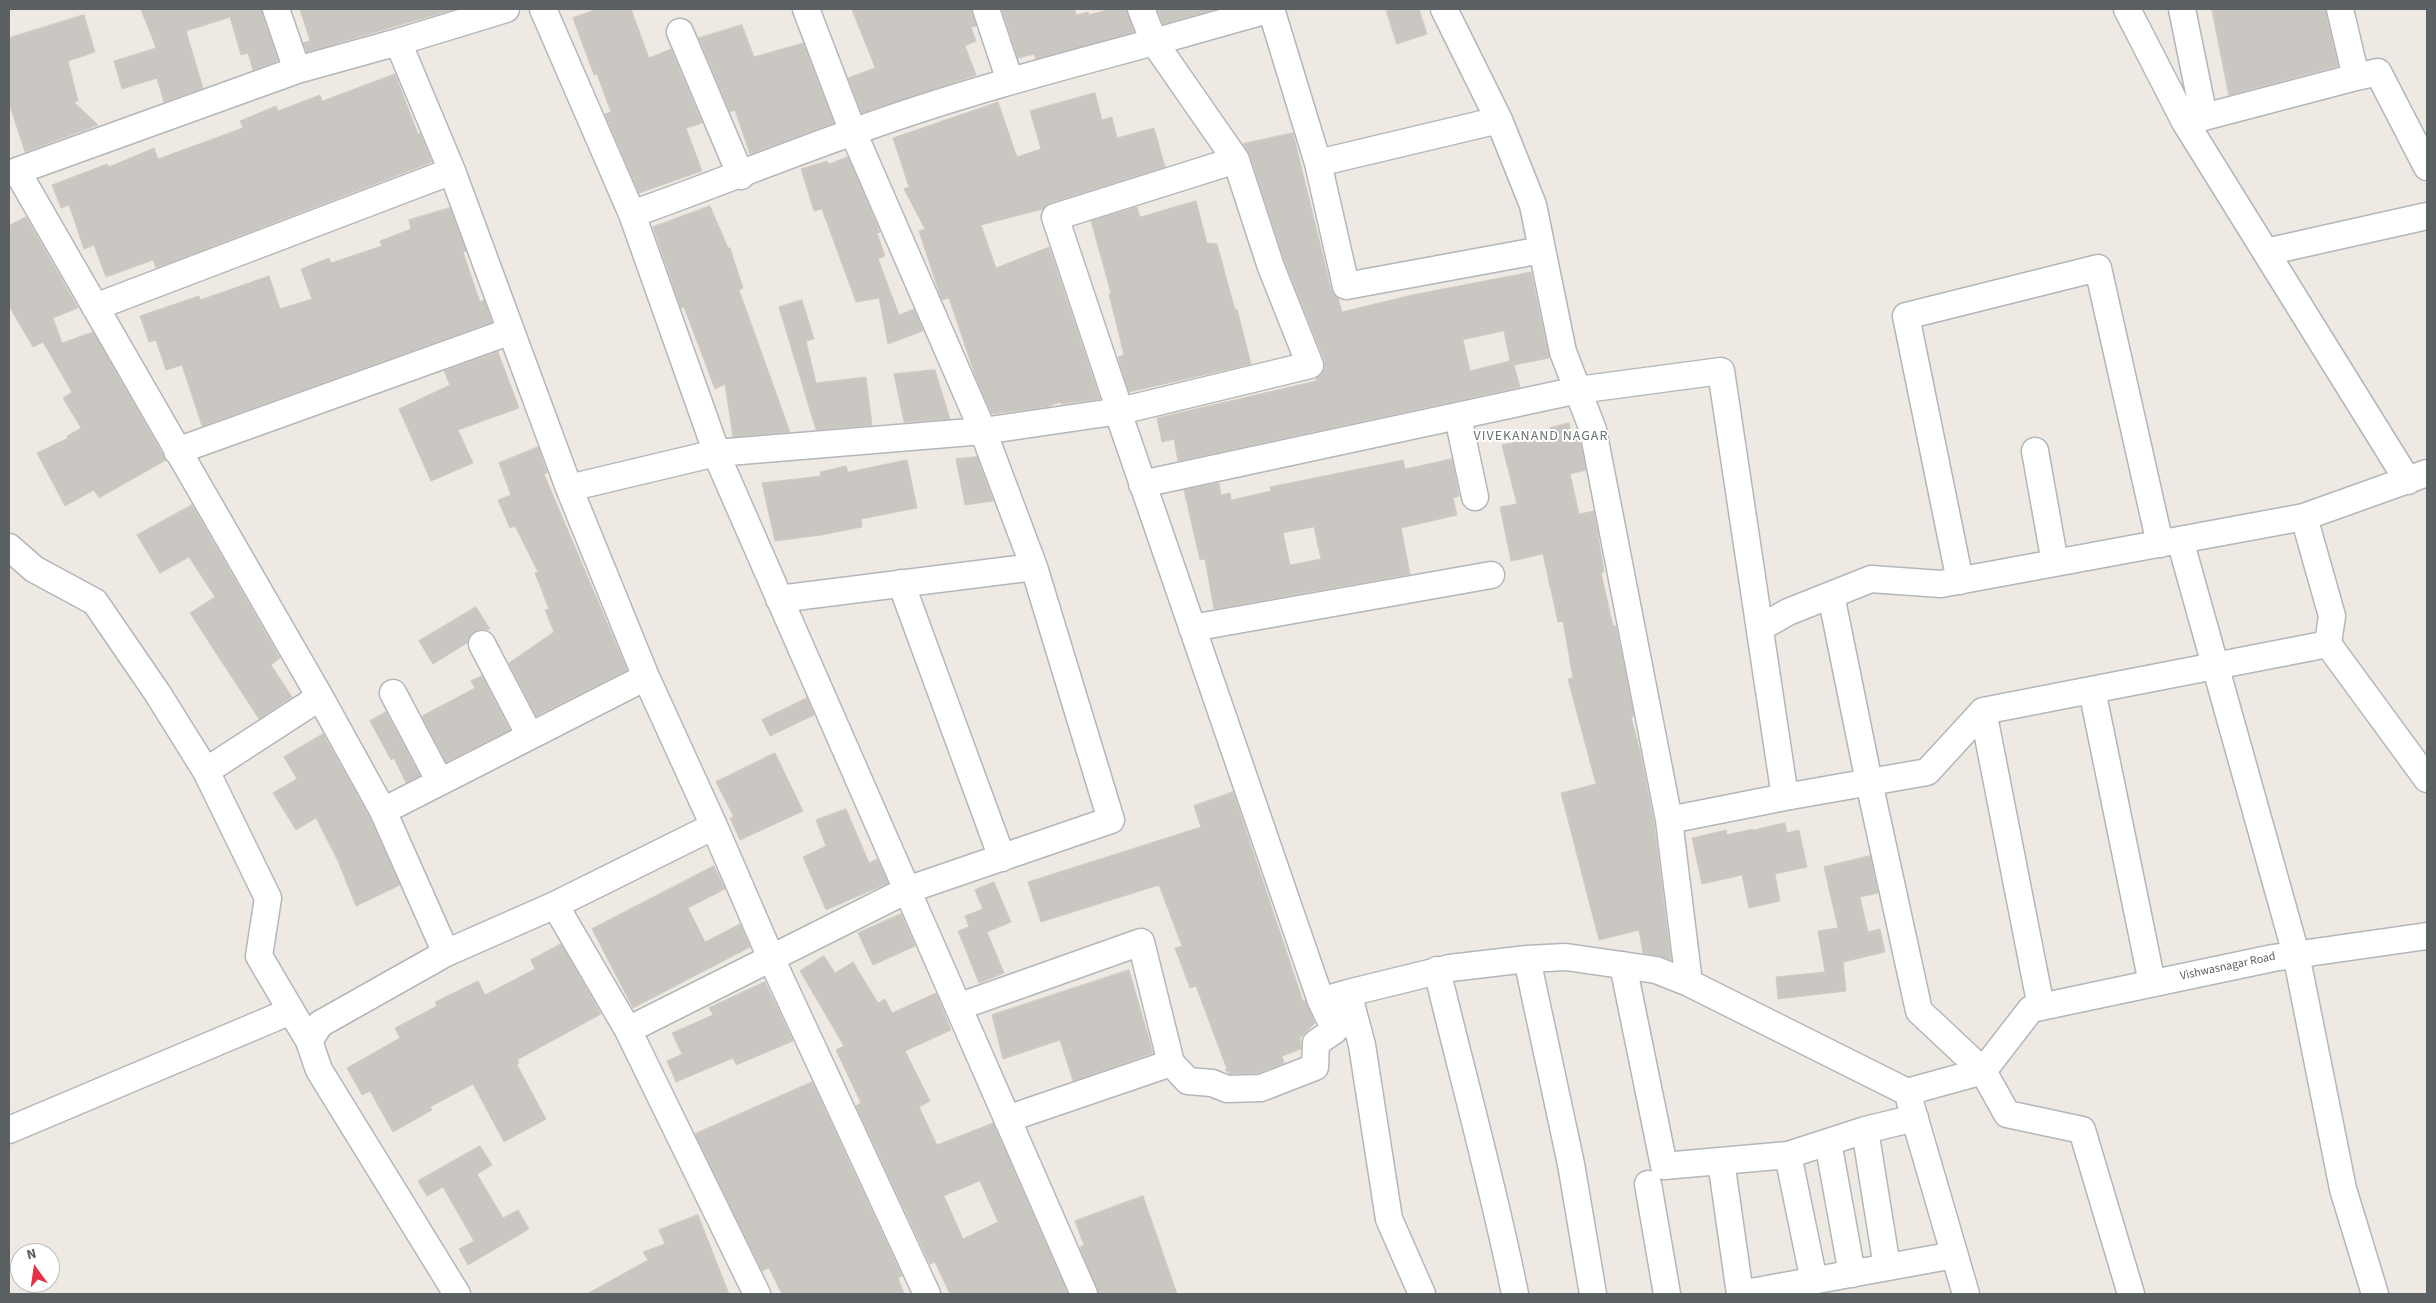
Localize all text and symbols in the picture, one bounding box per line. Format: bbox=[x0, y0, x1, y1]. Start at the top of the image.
district label: VIVEKANAND NAGAR bbox=[1472, 429, 1610, 445]
street label: Vishwasnagar Road bbox=[2179, 950, 2277, 984]
north arrow bbox=[10, 1243, 60, 1293]
text: N bbox=[25, 1244, 39, 1265]

